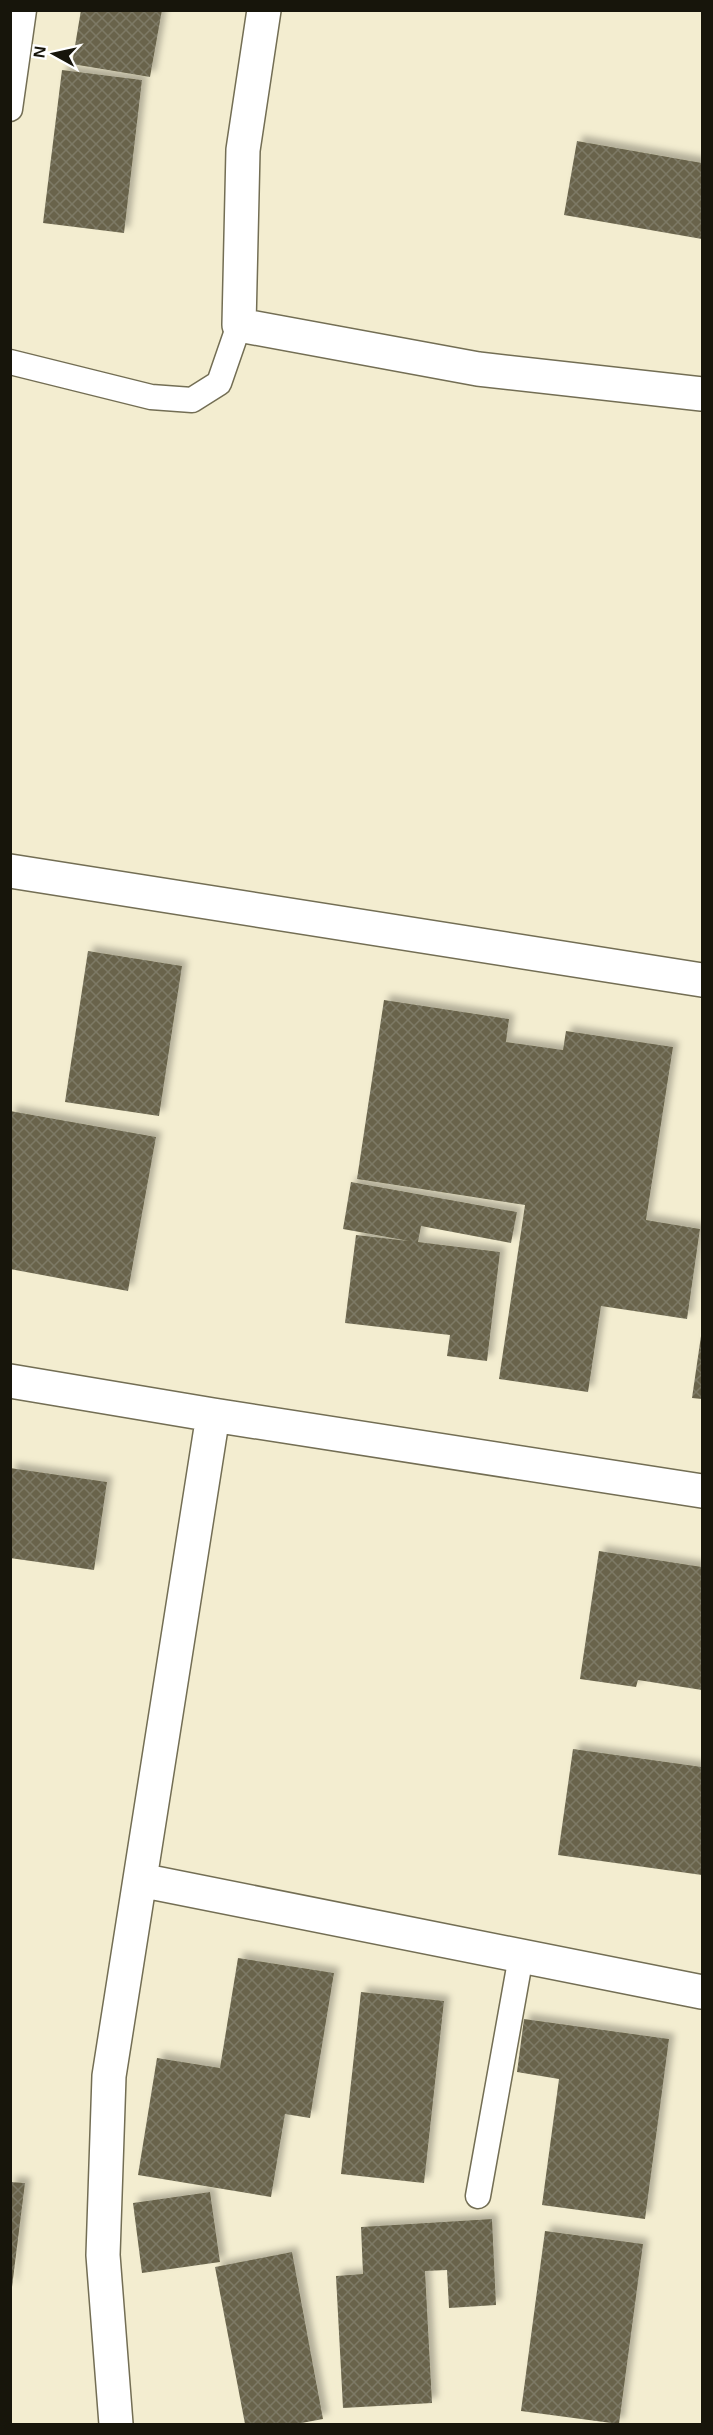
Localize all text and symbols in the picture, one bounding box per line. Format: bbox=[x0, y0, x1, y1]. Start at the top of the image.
north arrow bbox=[24, 24, 84, 84]
text: N bbox=[30, 45, 49, 59]

